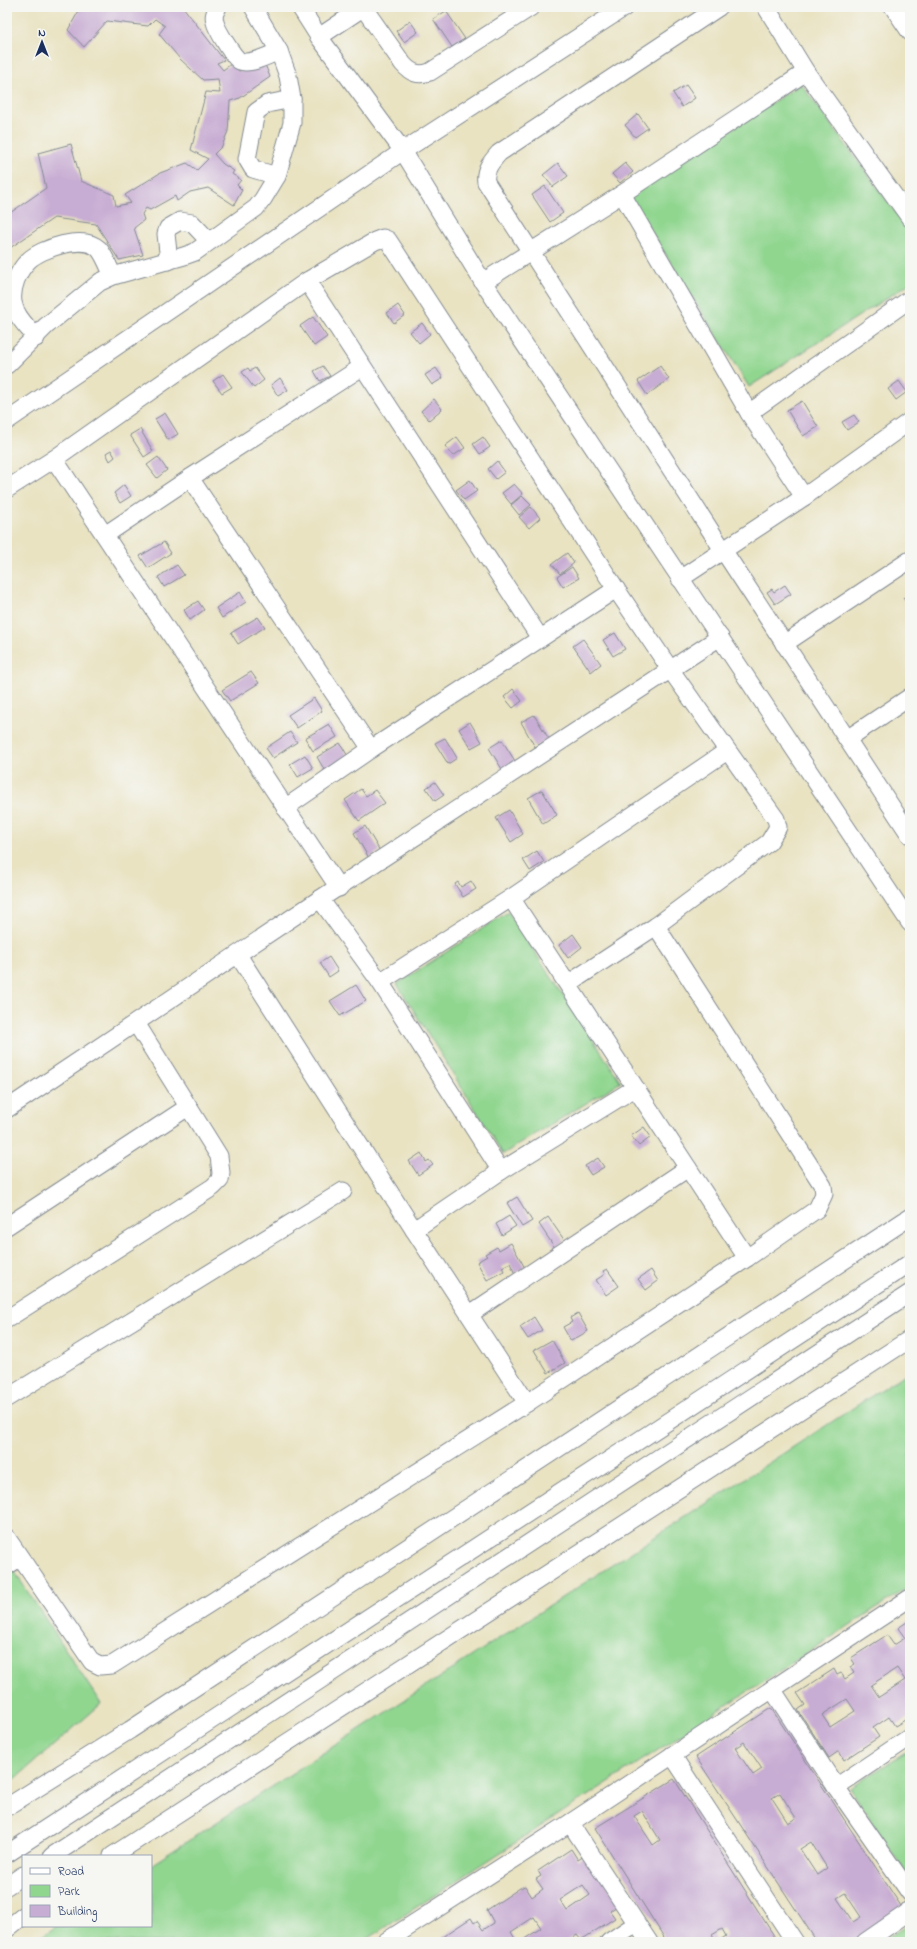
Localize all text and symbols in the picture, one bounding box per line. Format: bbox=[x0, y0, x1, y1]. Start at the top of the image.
north arrow bbox=[22, 22, 62, 62]
text: N bbox=[38, 25, 46, 41]
legend bbox=[22, 1855, 152, 1927]
text: Road bbox=[58, 1863, 84, 1881]
text: Park bbox=[58, 1883, 80, 1901]
text: Building bbox=[57, 1903, 97, 1922]

